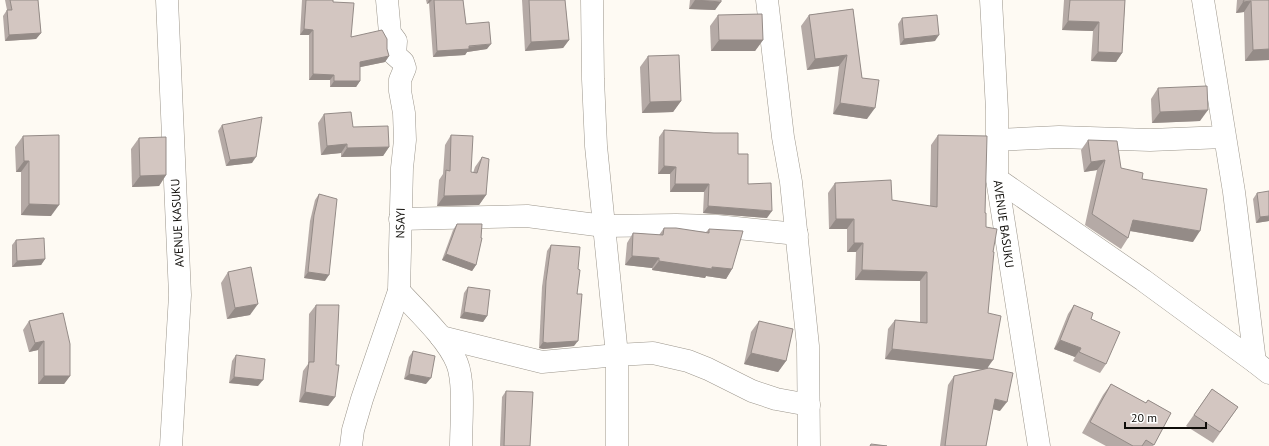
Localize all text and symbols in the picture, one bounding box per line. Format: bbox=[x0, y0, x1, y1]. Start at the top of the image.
street label: AVENUE KASUKU bbox=[167, 178, 187, 268]
street label: AVENUE BASUKU bbox=[990, 179, 1018, 269]
street label: NSAYI bbox=[392, 207, 408, 239]
scale bar bbox=[1125, 404, 1206, 430]
text: 20 m bbox=[1131, 410, 1157, 425]

